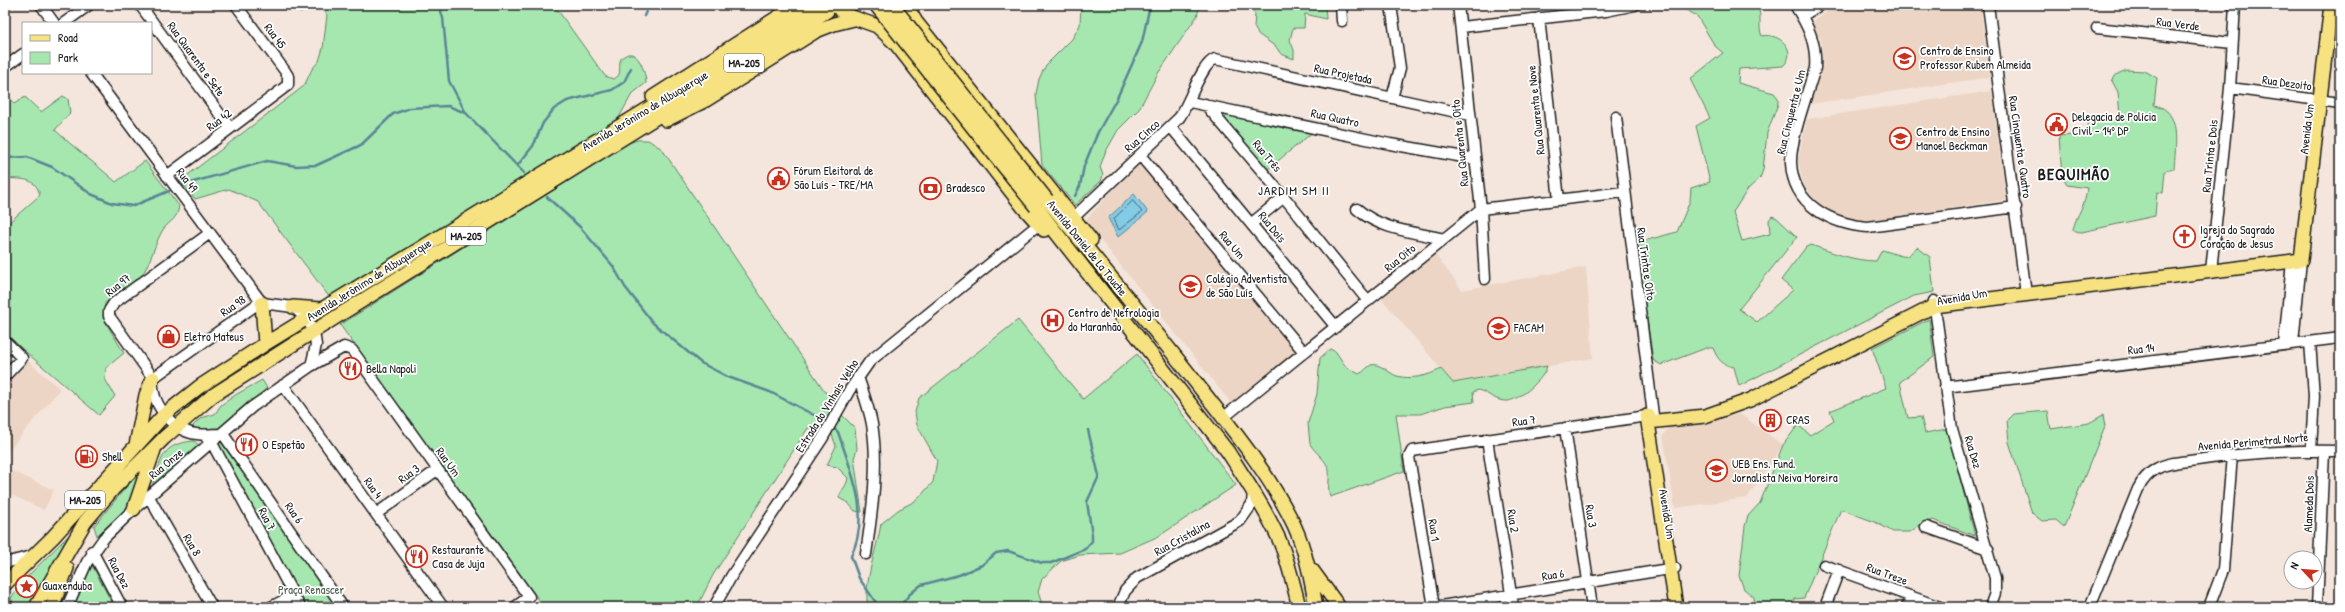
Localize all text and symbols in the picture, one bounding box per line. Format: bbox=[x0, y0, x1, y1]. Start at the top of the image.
street label: Rua Verde bbox=[2156, 12, 2201, 35]
street label: Rua Quarenta e Sete bbox=[164, 18, 229, 100]
street label: Rua 45 bbox=[260, 20, 290, 52]
legend bbox=[22, 22, 152, 74]
text: Road bbox=[58, 29, 78, 46]
place label: Centro de Ensino Professor Rubem Almeida bbox=[1920, 42, 2031, 73]
school or university icon: Centro de Ensino Professor Rubem Almeida bbox=[1892, 45, 1918, 71]
text: Park bbox=[58, 49, 78, 66]
road number: MA-205 bbox=[724, 54, 764, 72]
street label: Rua Projetada bbox=[1313, 59, 1374, 88]
street label: Rua Quarenta e Nove bbox=[1522, 64, 1549, 156]
street label: Avenida Jerônimo de Albuquerque bbox=[579, 66, 711, 155]
street label: Rua Cinquenta e Um bbox=[1772, 68, 1809, 156]
street label: Rua Dezoito bbox=[2261, 71, 2313, 94]
street label: Rua Cinquenta e Quatro bbox=[2005, 95, 2036, 199]
street label: Rua Quarenta e Oito bbox=[1446, 99, 1473, 187]
street label: Avenida Um bbox=[2295, 103, 2318, 155]
street label: Rua 42 bbox=[202, 104, 235, 135]
street label: Rua Quatro bbox=[1310, 104, 1361, 131]
place label: Delegacia de Polícia Civil - 14º DP bbox=[2072, 108, 2156, 139]
public building icon: Delegacia de Polícia Civil - 14º DP bbox=[2044, 111, 2070, 137]
street label: Rua Cinco bbox=[1120, 115, 1163, 156]
street label: Rua Trinta e Dois bbox=[2197, 118, 2222, 193]
place label: Centro de Ensino Manoel Beckman bbox=[1916, 123, 1990, 154]
school or university icon: Centro de Ensino Manoel Beckman bbox=[1888, 126, 1914, 152]
street label: Rua Três bbox=[1249, 136, 1286, 176]
place label: Fórum Eleitoral de São Luís - TRE/MA bbox=[793, 162, 874, 193]
district label: BEQUIMÃO bbox=[2038, 163, 2110, 185]
street label: Rua 49 bbox=[173, 164, 203, 196]
public building icon: Fórum Eleitoral de São Luís - TRE/MA bbox=[765, 165, 791, 191]
bank icon: Bradesco bbox=[918, 175, 944, 201]
place label: Bradesco bbox=[946, 179, 985, 196]
district label: JARDIM SM II bbox=[1258, 181, 1330, 199]
street label: Avenida Daniel de La Touche bbox=[1043, 196, 1132, 299]
street label: Rua Dois bbox=[1255, 208, 1290, 246]
place label: Igreja do Sagrado Coração de Jesus bbox=[2200, 221, 2275, 252]
church icon: Igreja do Sagrado Coração de Jesus bbox=[2172, 224, 2198, 250]
street label: Rua Trinta e Oito bbox=[1633, 226, 1660, 302]
road number: MA-205 bbox=[446, 227, 486, 245]
street label: Rua Um bbox=[1215, 227, 1249, 263]
street label: Avenida Jerônimo de Albuquerque bbox=[303, 234, 435, 325]
street label: Rua Oito bbox=[1380, 240, 1419, 276]
street label: Rua 97 bbox=[101, 269, 134, 300]
place label: Colégio Adventista de São Luís bbox=[1206, 270, 1287, 301]
school or university icon: Colégio Adventista de São Luís bbox=[1178, 273, 1204, 299]
street label: Avenida Um bbox=[1936, 284, 1988, 309]
street label: Rua 98 bbox=[217, 291, 249, 320]
place label: Centro de Nefrologia do Maranhão bbox=[1068, 304, 1159, 335]
hospital icon: Centro de Nefrologia do Maranhão bbox=[1039, 307, 1065, 333]
school or university icon: FACAM bbox=[1485, 315, 1511, 341]
place label: FACAM bbox=[1513, 319, 1544, 336]
shop icon: Eletro Mateus bbox=[155, 324, 181, 350]
place label: Eletro Mateus bbox=[184, 328, 244, 345]
street label: Rua 14 bbox=[2127, 338, 2156, 359]
restaurant icon: Bella Napoli bbox=[338, 356, 364, 382]
street label: Estrada do Vinhais Velho bbox=[791, 356, 862, 456]
place label: Bella Napoli bbox=[366, 360, 416, 377]
building icon: CRAS bbox=[1757, 407, 1783, 433]
street label: Rua 7 bbox=[1511, 410, 1537, 431]
place label: CRAS bbox=[1786, 411, 1810, 428]
street label: Avenida Perimetral Norte bbox=[2197, 428, 2309, 455]
restaurant icon: O Espetão bbox=[234, 432, 260, 458]
street label: Rua Dez bbox=[1960, 433, 1986, 470]
place label: O Espetão bbox=[262, 436, 305, 453]
fuel station icon: Shell bbox=[74, 444, 100, 470]
street label: Rua Onze bbox=[145, 444, 187, 483]
street label: Rua Um bbox=[432, 444, 465, 480]
place label: Shell bbox=[102, 448, 123, 465]
place label: UEB Ens. Fund. Jornalista Neiva Moreira bbox=[1732, 455, 1838, 486]
school or university icon: UEB Ens. Fund. Jornalista Neiva Moreira bbox=[1704, 458, 1730, 484]
street label: Rua 3 bbox=[394, 460, 423, 487]
street label: Rua 4 bbox=[360, 474, 387, 502]
street label: Alameda Dois bbox=[2299, 475, 2318, 533]
street label: Avenida Um bbox=[1655, 488, 1680, 540]
road number: MA-205 bbox=[65, 491, 105, 509]
street label: Rua 6 bbox=[281, 499, 308, 527]
street label: Rua 3 bbox=[1581, 503, 1602, 529]
street label: Rua 7 bbox=[254, 504, 281, 533]
street label: Rua 2 bbox=[1503, 508, 1524, 534]
street label: Rua Cristalina bbox=[1151, 515, 1213, 560]
street label: Rua 1 bbox=[1424, 518, 1445, 542]
street label: Rua 8 bbox=[179, 531, 206, 559]
place label: Restaurante Casa de Juja bbox=[432, 541, 485, 572]
restaurant icon: Restaurante Casa de Juja bbox=[403, 544, 429, 570]
north arrow bbox=[2283, 550, 2323, 590]
street label: Rua Dez bbox=[104, 554, 135, 591]
street label: Rua Treze bbox=[1864, 558, 1910, 589]
text: N bbox=[2286, 560, 2302, 571]
street label: Rua 6 bbox=[1540, 564, 1566, 585]
place icon: Guaxenduba bbox=[13, 573, 39, 599]
place label: Guaxenduba bbox=[42, 577, 92, 594]
park label: Praça Renascer bbox=[278, 581, 344, 598]

